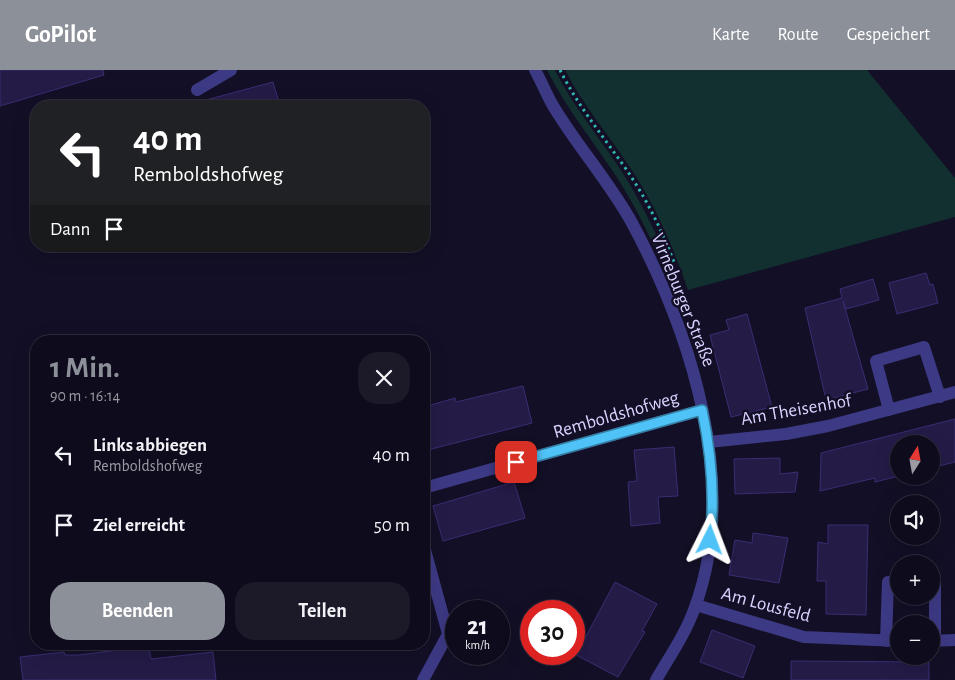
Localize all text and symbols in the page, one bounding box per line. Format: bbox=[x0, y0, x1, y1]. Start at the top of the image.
text: GoPilot bbox=[25, 23, 96, 47]
text: Karte bbox=[712, 26, 749, 44]
text: Route bbox=[777, 26, 819, 44]
text: Gespeichert bbox=[847, 26, 930, 44]
icon: left bbox=[50, 120, 115, 185]
text: 40 m bbox=[133, 122, 202, 157]
text: Remboldshofweg bbox=[133, 163, 283, 185]
icon: arrive bbox=[100, 215, 128, 243]
text: Dann bbox=[50, 220, 90, 239]
street label: Virneburger Straße bbox=[648, 231, 718, 369]
button: close bbox=[358, 352, 410, 404]
text: 1 Min. bbox=[50, 353, 120, 383]
text: 90 m · 16:14 bbox=[50, 388, 120, 404]
street label: Remboldshofweg bbox=[551, 388, 682, 442]
street label: Am Theisenhof bbox=[739, 391, 854, 429]
north arrow bbox=[890, 435, 940, 485]
map controls bbox=[890, 435, 940, 665]
text: Links abbiegen bbox=[93, 436, 207, 455]
icon: left bbox=[50, 441, 78, 469]
pin bbox=[495, 441, 537, 483]
text: 40 m bbox=[372, 446, 410, 465]
icon: arrive bbox=[502, 448, 530, 476]
text: Remboldshofweg bbox=[93, 458, 202, 474]
button: sound bbox=[890, 495, 940, 545]
icon: arrive bbox=[50, 511, 78, 539]
position arrow bbox=[683, 513, 735, 565]
text: Ziel erreicht bbox=[93, 516, 185, 535]
text: 50 m bbox=[374, 516, 410, 535]
button: + bbox=[890, 555, 940, 605]
button: Beenden bbox=[50, 582, 225, 640]
button: Teilen bbox=[235, 582, 410, 640]
street label: Am Lousfeld bbox=[719, 584, 813, 626]
speed limit sign: 30 bbox=[520, 600, 585, 665]
text: 21 bbox=[467, 614, 488, 639]
button: − bbox=[890, 615, 940, 665]
text: km/h bbox=[465, 639, 490, 651]

